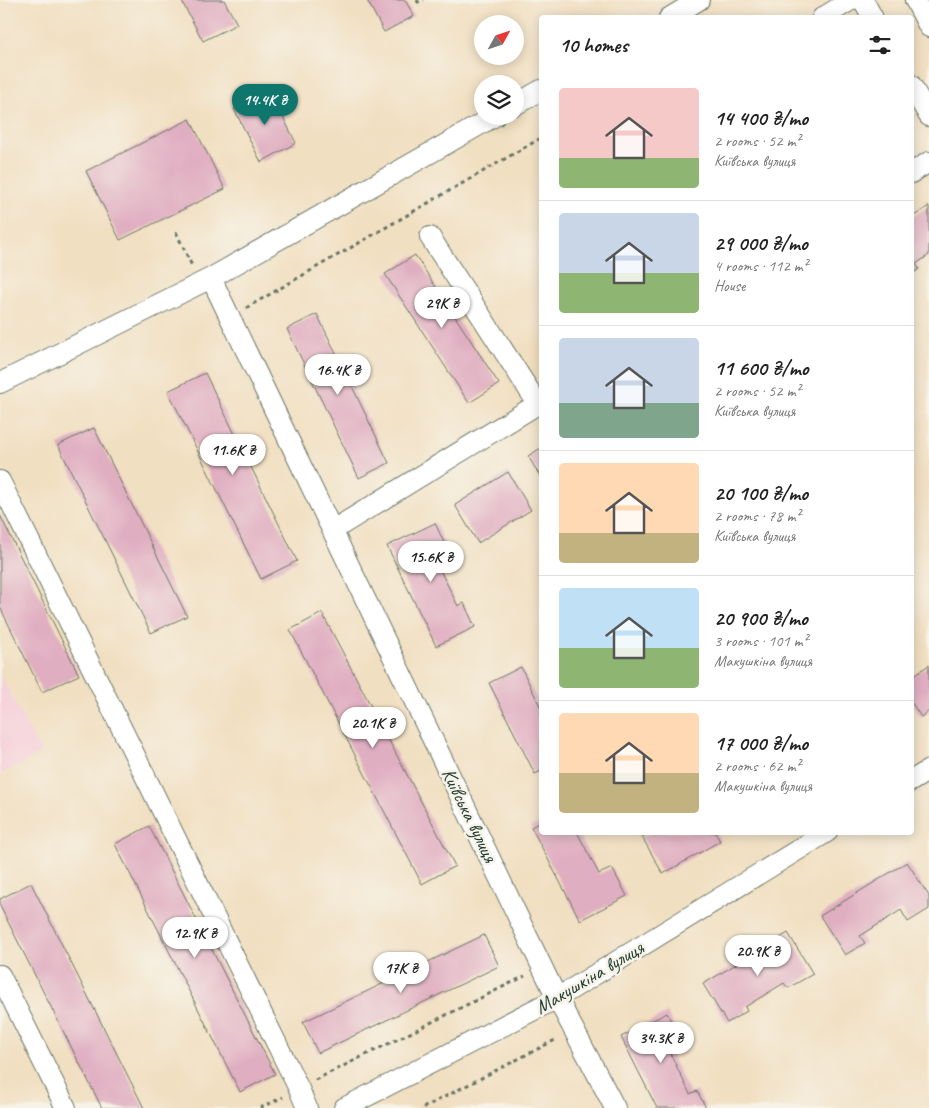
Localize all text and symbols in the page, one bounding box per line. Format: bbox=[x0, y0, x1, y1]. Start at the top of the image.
north arrow bbox=[474, 15, 524, 65]
map controls bbox=[474, 15, 524, 125]
icon: filters bbox=[866, 31, 894, 59]
text: 10 homes bbox=[559, 32, 628, 58]
button: layers bbox=[474, 75, 524, 125]
pin: 14.4K ₴ bbox=[219, 84, 311, 126]
text: 14.4K ₴ bbox=[243, 90, 287, 110]
text: 14 400 ₴/mo bbox=[714, 105, 808, 131]
icon: home bbox=[599, 108, 659, 168]
text: 2 rooms · 52 m² bbox=[714, 131, 800, 151]
text: Київська вулиця bbox=[714, 151, 795, 171]
text: 29 000 ₴/mo bbox=[714, 230, 808, 256]
icon: home bbox=[599, 233, 659, 293]
text: 4 rooms · 112 m² bbox=[714, 256, 808, 276]
text: House bbox=[714, 276, 745, 296]
pin: 29K ₴ bbox=[407, 286, 477, 329]
text: 29K ₴ bbox=[425, 293, 459, 313]
pin: 16.4K ₴ bbox=[292, 354, 384, 396]
text: 11 600 ₴/mo bbox=[714, 355, 808, 381]
icon: home bbox=[599, 358, 659, 418]
text: 16.4K ₴ bbox=[316, 360, 360, 380]
text: 2 rooms · 52 m² bbox=[714, 381, 800, 401]
text: Київська вулиця bbox=[714, 401, 795, 421]
pin: 11.6K ₴ bbox=[187, 434, 279, 476]
text: 11.6K ₴ bbox=[211, 440, 255, 460]
text: 20 100 ₴/mo bbox=[714, 480, 808, 506]
icon: home bbox=[599, 483, 659, 543]
text: 2 rooms · 78 m² bbox=[714, 506, 800, 526]
text: Київська вулиця bbox=[714, 526, 795, 546]
pin: 15.6K ₴ bbox=[385, 540, 477, 583]
text: 15.6K ₴ bbox=[409, 547, 453, 567]
text: 20 900 ₴/mo bbox=[714, 605, 808, 631]
icon: home bbox=[599, 608, 659, 668]
text: 3 rooms · 101 m² bbox=[714, 631, 808, 651]
text: Макушкіна вулиця bbox=[714, 651, 812, 671]
pin: 20.1K ₴ bbox=[327, 706, 419, 749]
text: 20.1K ₴ bbox=[351, 713, 395, 733]
text: 17 000 ₴/mo bbox=[714, 730, 808, 756]
icon: home bbox=[599, 733, 659, 793]
text: 2 rooms · 62 m² bbox=[714, 756, 800, 776]
street label: Київська вулиця bbox=[436, 764, 503, 867]
text: Макушкіна вулиця bbox=[714, 776, 812, 796]
pin: 12.9K ₴ bbox=[149, 916, 241, 959]
text: 12.9K ₴ bbox=[173, 923, 217, 943]
pin: 20.9K ₴ bbox=[712, 934, 804, 977]
street label: Макушкіна вулиця bbox=[530, 935, 649, 1020]
text: 20.9K ₴ bbox=[736, 941, 780, 961]
pin: 17K ₴ bbox=[366, 952, 436, 994]
text: 17K ₴ bbox=[384, 958, 418, 978]
pin: 34.3K ₴ bbox=[615, 1022, 707, 1064]
text: 34.3K ₴ bbox=[639, 1028, 683, 1048]

